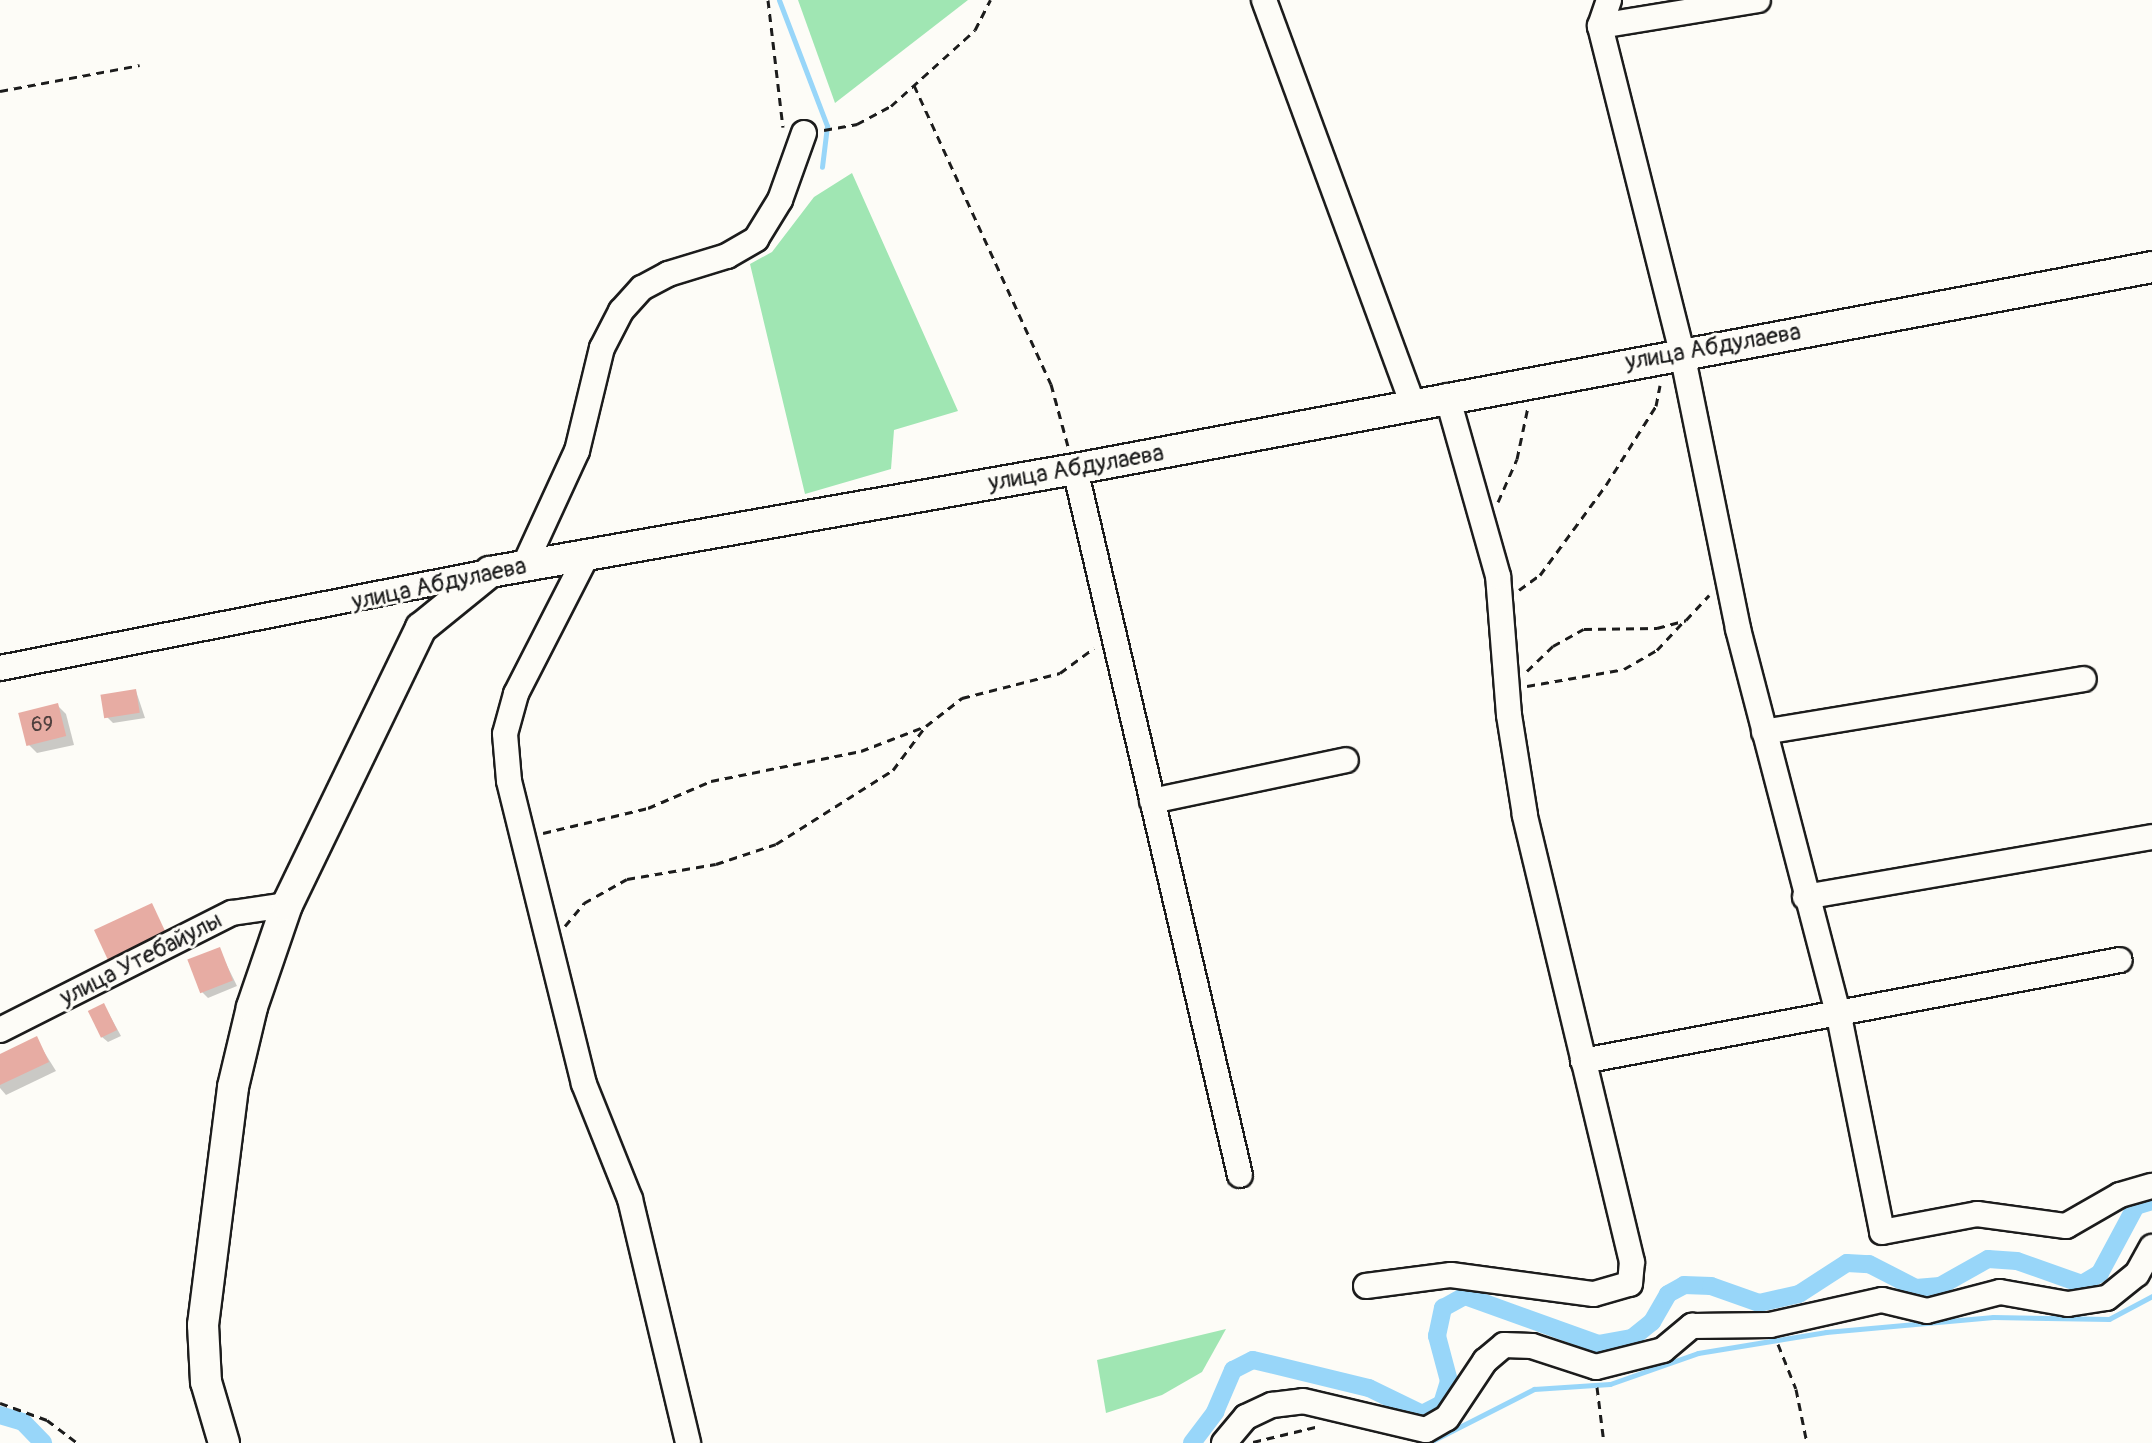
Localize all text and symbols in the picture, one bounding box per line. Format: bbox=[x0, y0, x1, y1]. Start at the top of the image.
street label: улица Абдулаева bbox=[1623, 317, 1803, 377]
street label: улица Абдулаева bbox=[986, 438, 1166, 498]
street label: улица Абдулаева bbox=[349, 551, 529, 617]
house number: 69 bbox=[31, 712, 53, 736]
street label: улица Утебайулы bbox=[55, 906, 227, 1012]

